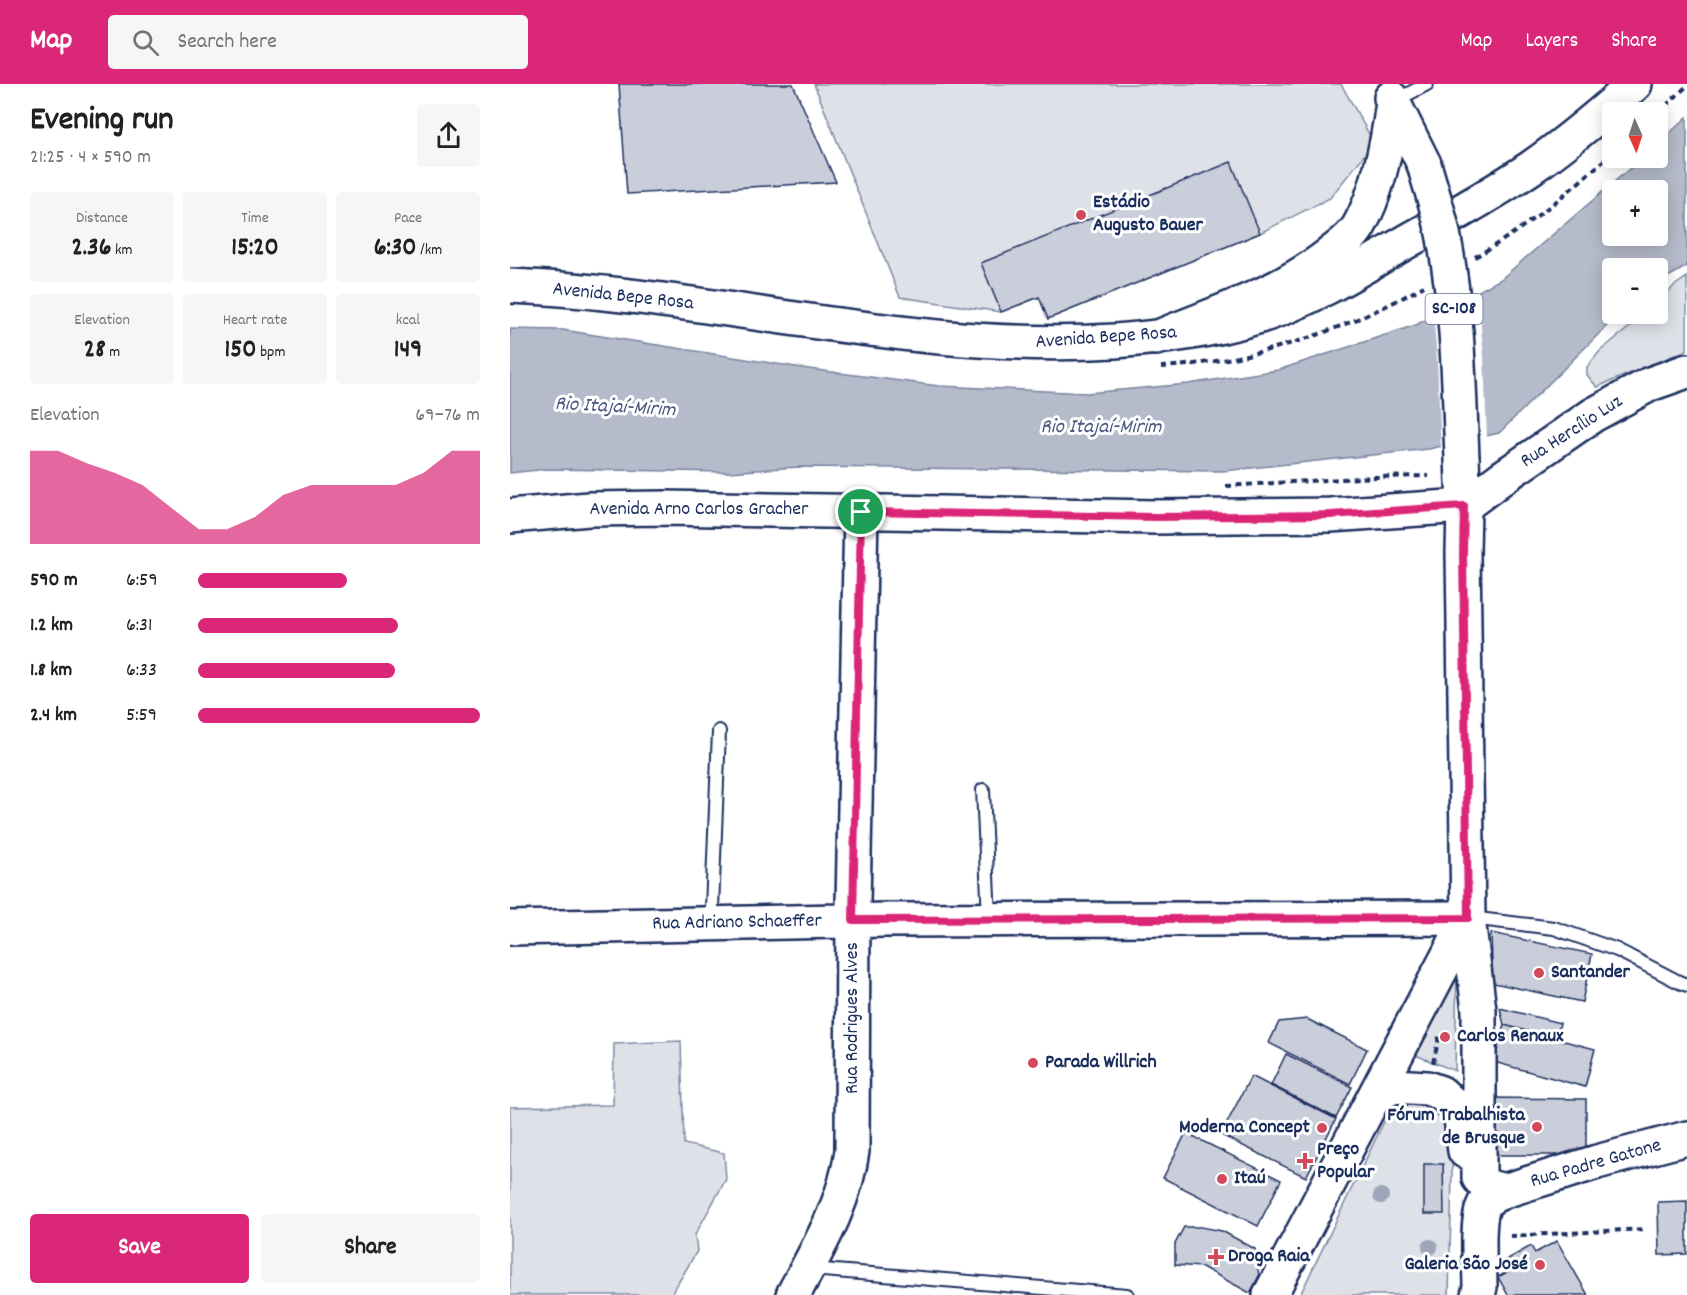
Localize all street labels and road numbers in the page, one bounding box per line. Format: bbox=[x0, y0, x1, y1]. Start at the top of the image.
street label: Avenida Bepe Rosa bbox=[551, 276, 695, 318]
road number: SC-108 bbox=[1426, 294, 1482, 324]
street label: Avenida Bepe Rosa bbox=[1034, 319, 1178, 357]
street label: Rua Hercílio Luz bbox=[1515, 388, 1629, 476]
street label: Avenida Arno Carlos Gracher bbox=[589, 496, 809, 524]
street label: Rua Adriano Schaeffer bbox=[652, 908, 823, 938]
street label: Rua Rodrigues Alves bbox=[839, 942, 867, 1094]
street label: Rua Padre Gatone bbox=[1527, 1132, 1665, 1196]

